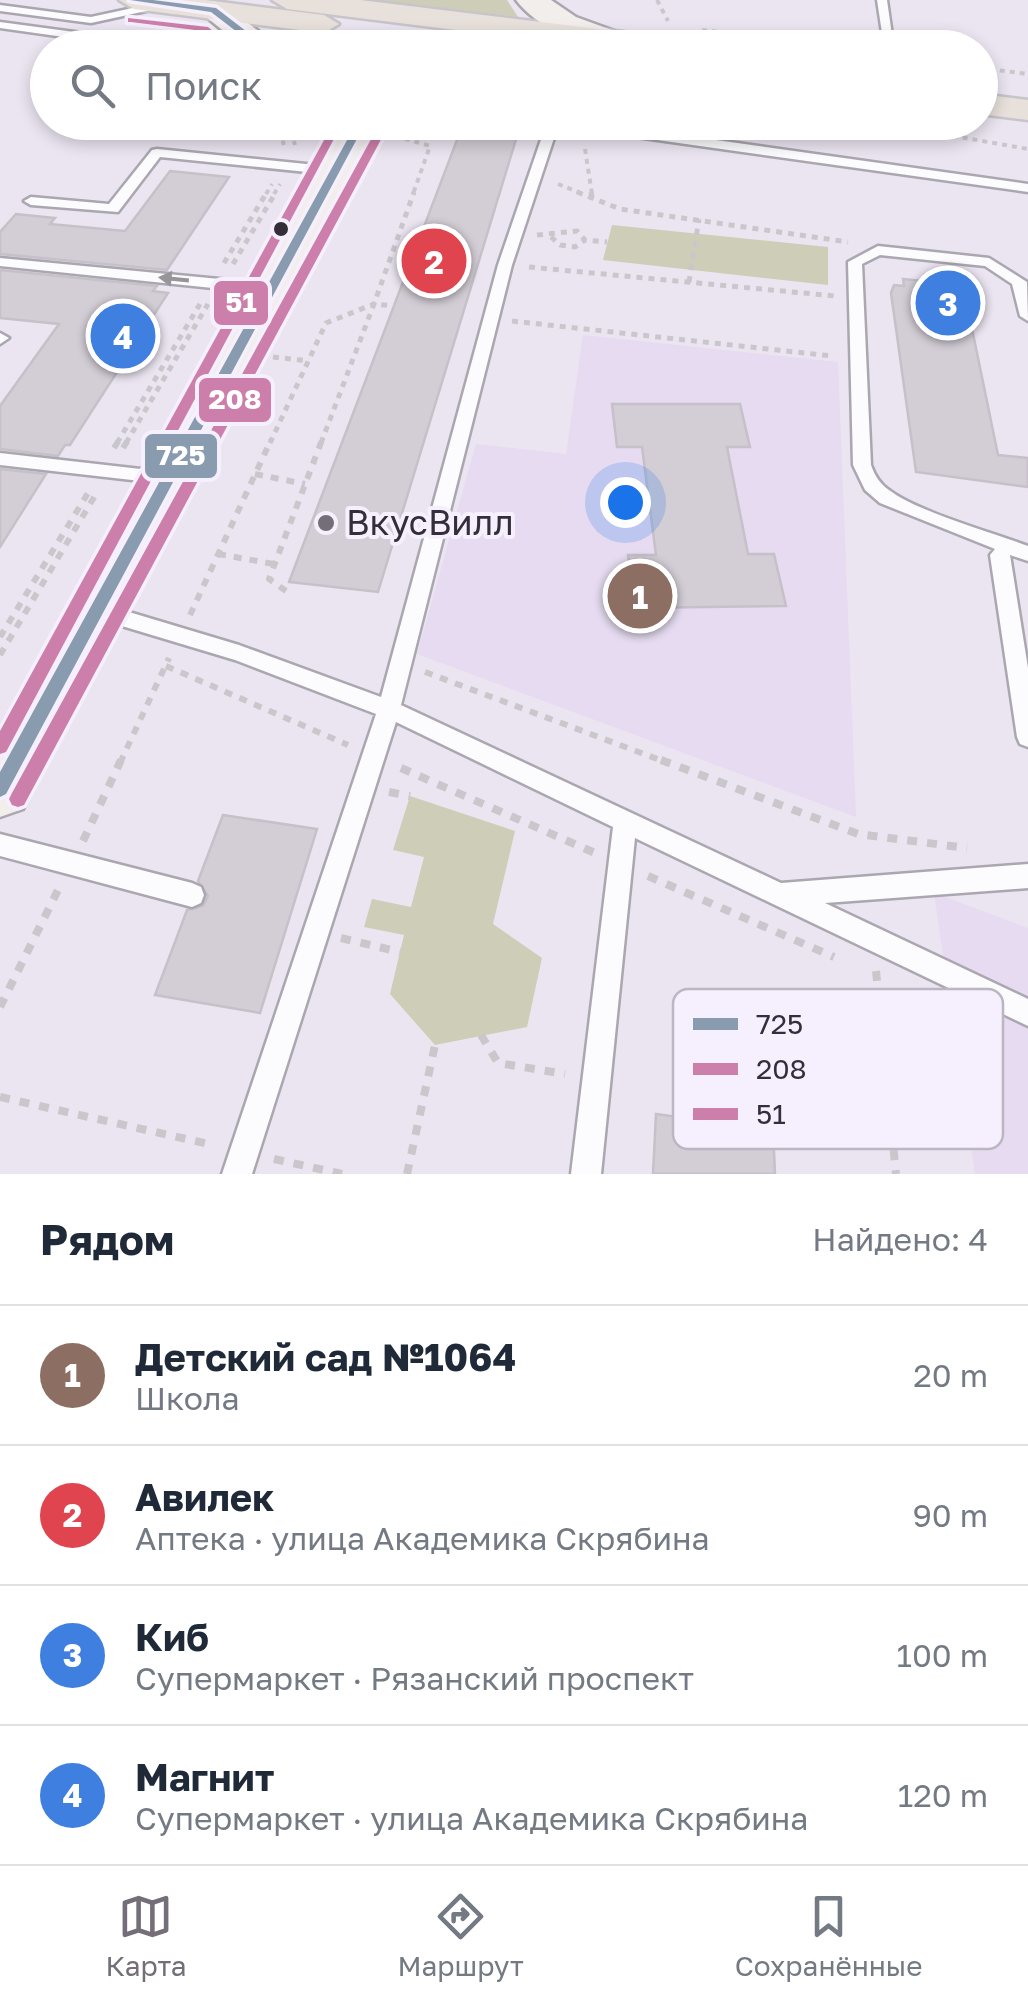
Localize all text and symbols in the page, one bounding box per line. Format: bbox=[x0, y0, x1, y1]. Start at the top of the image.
search box bbox=[30, 30, 998, 140]
icon: search bbox=[65, 58, 120, 113]
text: Поиск bbox=[145, 63, 262, 108]
unlabelled marker bbox=[271, 219, 291, 239]
pin: 2 bbox=[402, 224, 466, 298]
pin: 3 bbox=[916, 266, 980, 340]
one-way arrow bbox=[158, 271, 190, 287]
line badge: 51 bbox=[212, 279, 270, 327]
text: 51 bbox=[225, 285, 257, 318]
pin: 4 bbox=[90, 298, 156, 374]
line badge: 208 bbox=[197, 376, 273, 424]
text: 208 bbox=[208, 382, 262, 415]
line badge: 725 bbox=[143, 432, 219, 480]
text: 725 bbox=[156, 438, 206, 471]
your location bbox=[600, 477, 651, 528]
place label: ВкусВилл bbox=[346, 501, 514, 543]
marker: ВкусВилл bbox=[315, 512, 337, 534]
pin: 1 bbox=[608, 558, 672, 634]
legend bbox=[673, 989, 1003, 1149]
text: 725 bbox=[756, 1007, 803, 1040]
text: 208 bbox=[756, 1052, 807, 1085]
text: 51 bbox=[756, 1097, 786, 1130]
text: Рядом bbox=[40, 1214, 174, 1264]
text: Найдено: 4 bbox=[812, 1220, 988, 1258]
text: Детский сад №1064 bbox=[135, 1334, 516, 1379]
text: 1 bbox=[64, 1356, 81, 1394]
text: 20 m bbox=[913, 1356, 988, 1394]
text: Школа bbox=[135, 1379, 239, 1417]
text: Авилек bbox=[135, 1474, 274, 1519]
text: 2 bbox=[63, 1496, 82, 1534]
text: 90 m bbox=[912, 1496, 988, 1534]
text: Аптека · улица Академика Скрябина bbox=[135, 1519, 710, 1557]
text: Киб bbox=[135, 1614, 209, 1659]
text: 3 bbox=[63, 1636, 82, 1674]
text: 100 m bbox=[896, 1636, 988, 1674]
text: Супермаркет · Рязанский проспект bbox=[135, 1659, 694, 1697]
text: Магнит bbox=[135, 1754, 274, 1799]
text: 4 bbox=[62, 1776, 83, 1814]
text: 120 m bbox=[898, 1776, 988, 1814]
text: Супермаркет · улица Академика Скрябина bbox=[135, 1799, 808, 1837]
tab: Карта bbox=[105, 1889, 187, 1982]
tab: Маршрут bbox=[397, 1889, 524, 1982]
tab: Сохранённые bbox=[735, 1889, 923, 1982]

